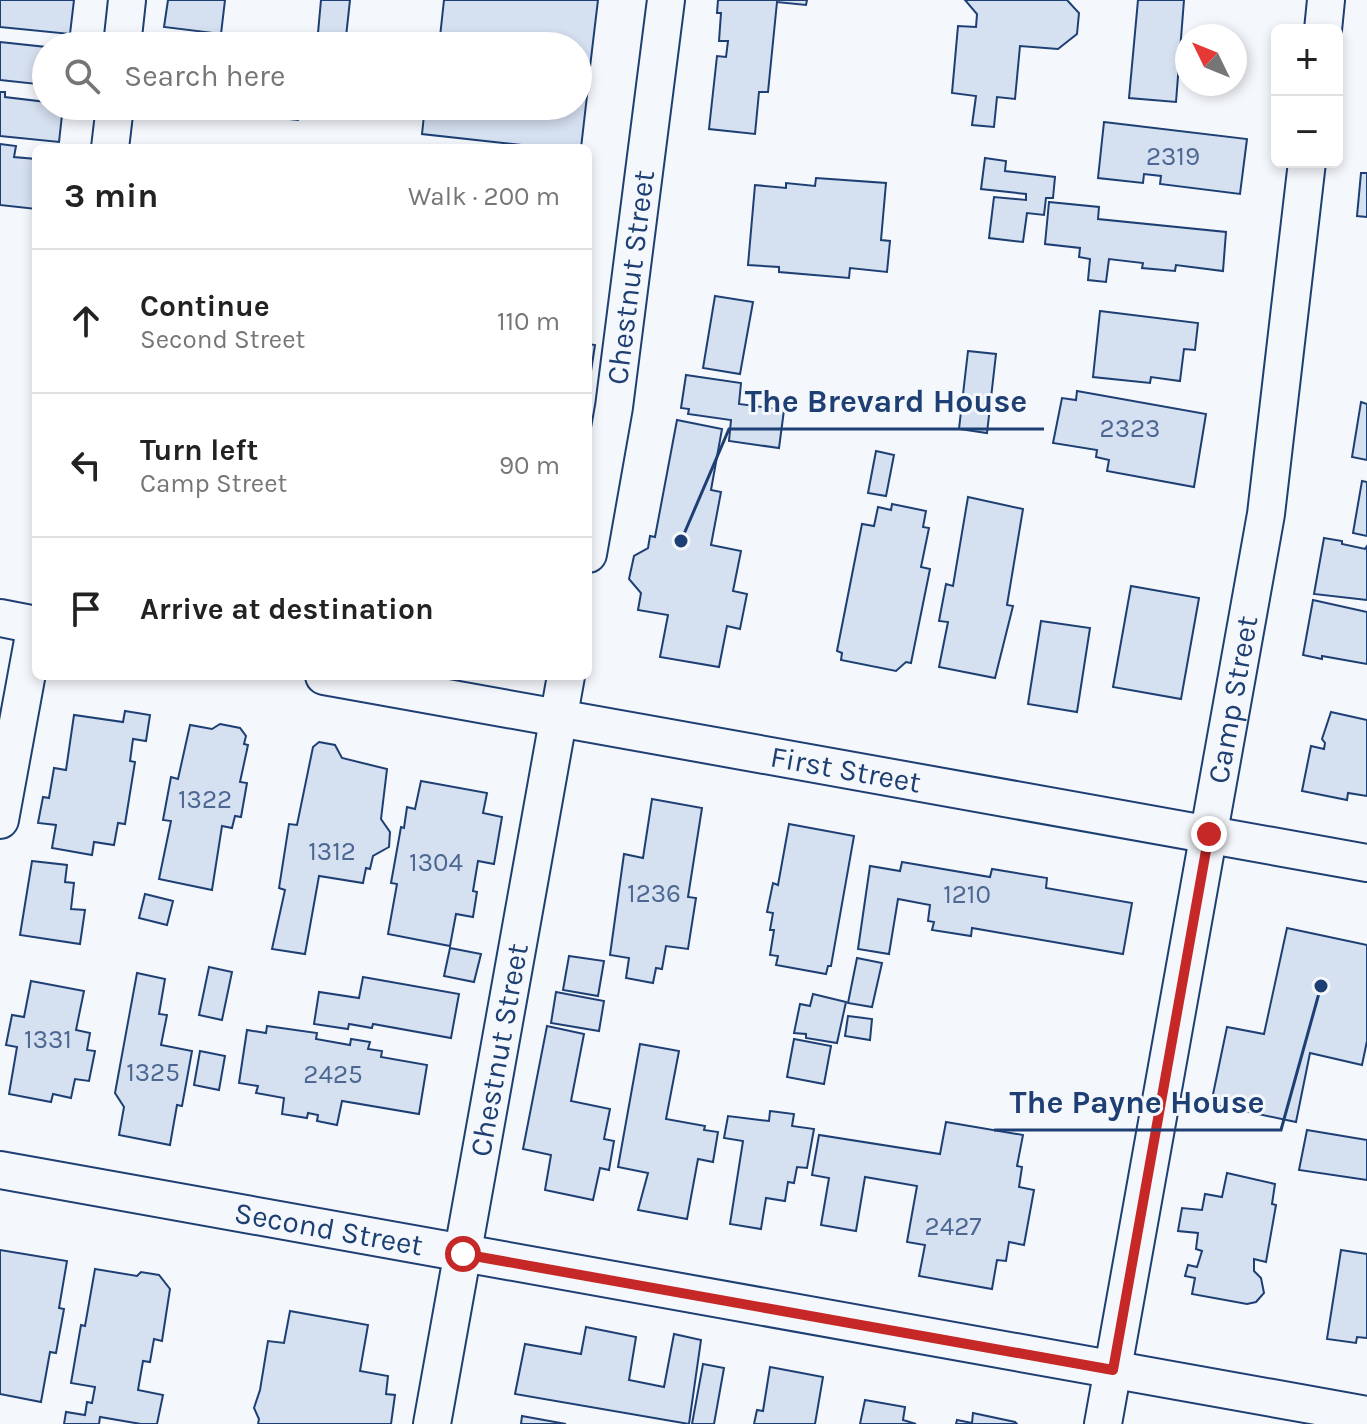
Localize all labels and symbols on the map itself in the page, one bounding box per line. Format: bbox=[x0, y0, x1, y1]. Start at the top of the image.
north arrow bbox=[1175, 24, 1247, 96]
house number: 2319 bbox=[1146, 141, 1200, 172]
street label: Chestnut Street bbox=[599, 168, 662, 387]
callout: The Brevard House bbox=[729, 373, 1044, 429]
text: The Brevard House bbox=[745, 383, 1027, 420]
house number: 2323 bbox=[1100, 413, 1160, 444]
street label: Camp Street bbox=[1200, 613, 1265, 786]
street label: First Street bbox=[768, 738, 924, 801]
house number: 1322 bbox=[178, 784, 232, 815]
route end bbox=[1191, 816, 1227, 852]
house number: 1312 bbox=[308, 836, 356, 867]
house number: 1304 bbox=[409, 847, 463, 878]
house number: 1236 bbox=[627, 878, 681, 909]
house number: 1210 bbox=[943, 879, 991, 910]
street label: Chestnut Street bbox=[462, 940, 536, 1159]
house number: 1331 bbox=[24, 1024, 72, 1055]
house number: 1325 bbox=[126, 1057, 180, 1088]
house number: 2425 bbox=[303, 1059, 363, 1090]
callout: The Payne House bbox=[994, 1074, 1281, 1130]
text: The Payne House bbox=[1010, 1084, 1265, 1121]
street label: Second Street bbox=[232, 1194, 426, 1263]
house number: 2427 bbox=[925, 1211, 981, 1242]
route start bbox=[445, 1236, 481, 1272]

